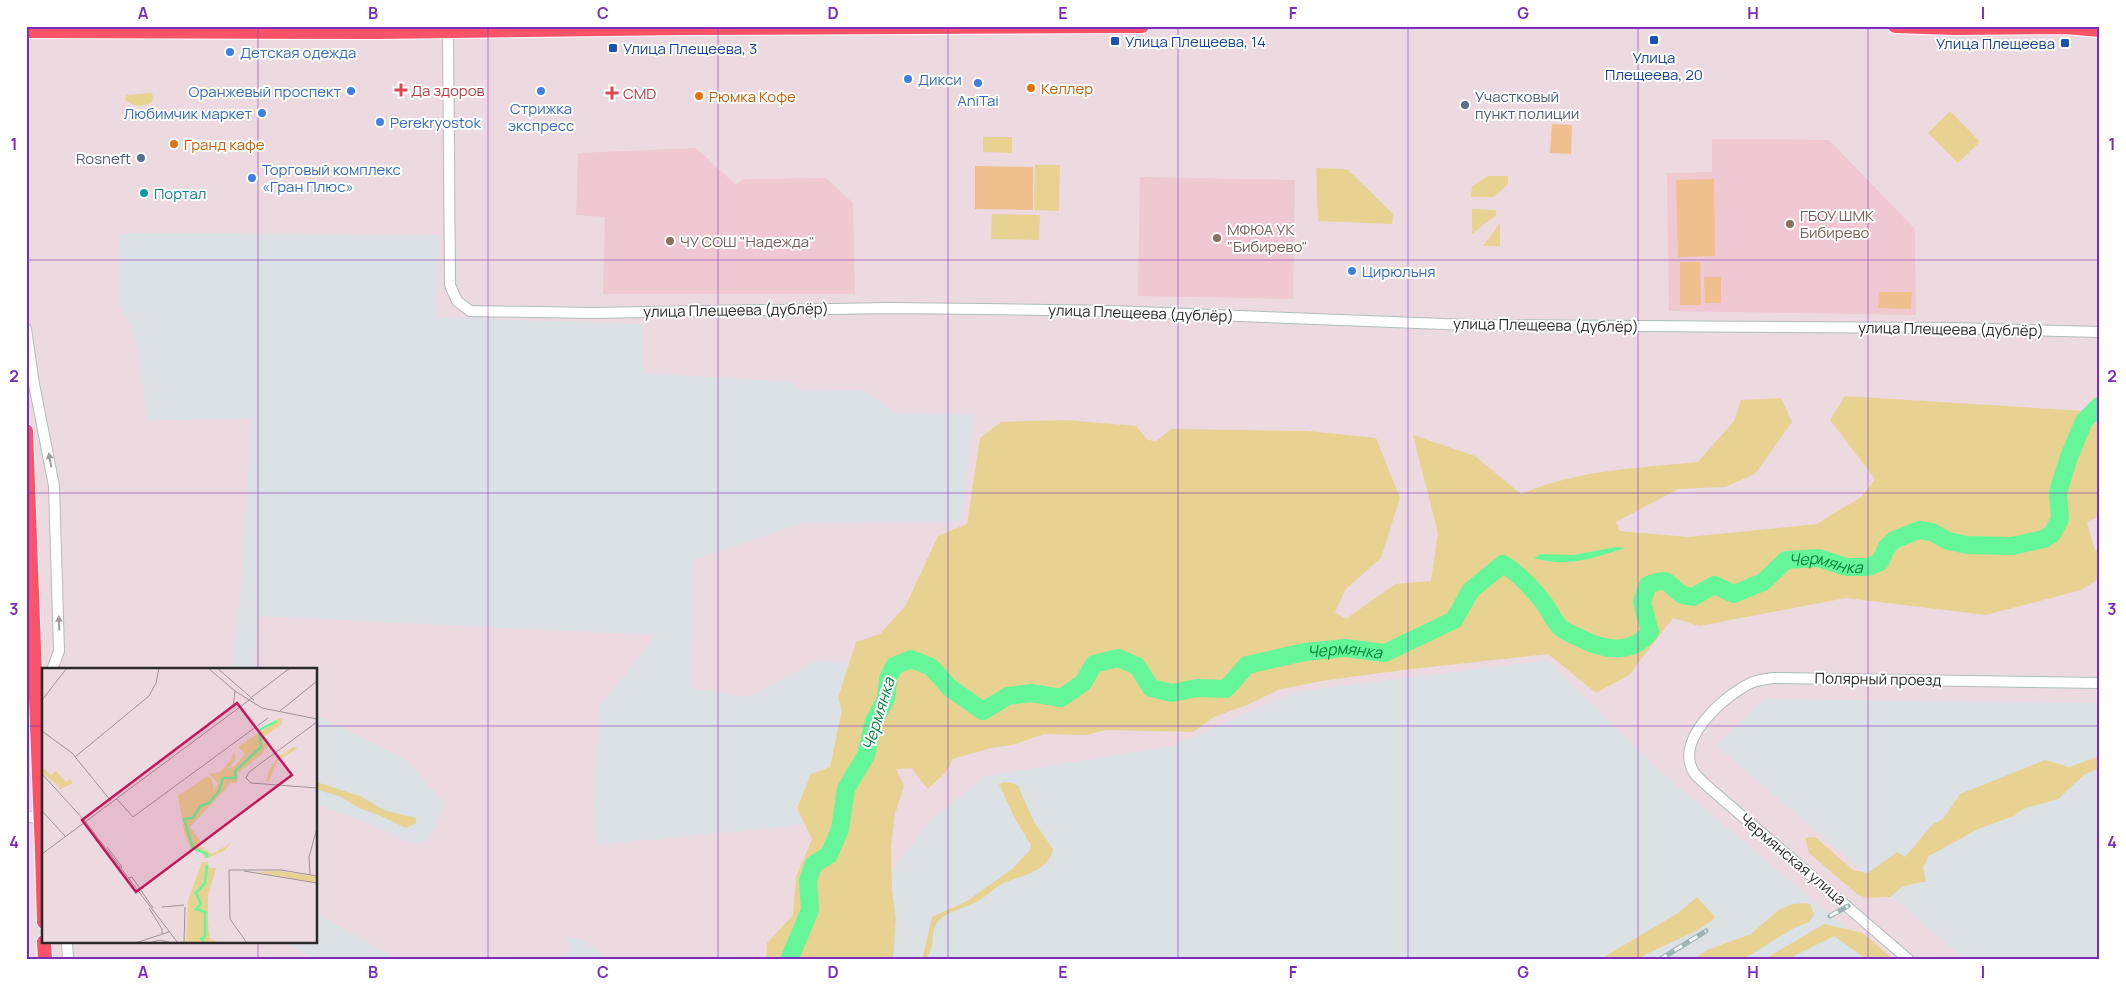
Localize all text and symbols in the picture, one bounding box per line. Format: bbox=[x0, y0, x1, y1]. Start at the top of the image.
text: A bbox=[138, 2, 149, 24]
text: B bbox=[368, 2, 378, 24]
text: C bbox=[597, 2, 609, 24]
text: D bbox=[827, 2, 839, 24]
text: E bbox=[1058, 2, 1068, 24]
text: F bbox=[1289, 2, 1298, 24]
text: G bbox=[1517, 2, 1529, 24]
text: H bbox=[1747, 2, 1759, 24]
text: I bbox=[1981, 2, 1985, 24]
place label: Улица Плещеева, 14 bbox=[1125, 31, 1266, 52]
place label: Улица Плещеева bbox=[1936, 33, 2055, 54]
marker: Улица Плещеева, 20 bbox=[1648, 34, 1660, 46]
marker: Улица Плещеева, 14 bbox=[1109, 35, 1121, 47]
marker: Улица Плещеева bbox=[2059, 37, 2071, 49]
place label: Улица Плещеева, 3 bbox=[623, 38, 757, 59]
place label: Детская одежда bbox=[240, 42, 356, 63]
marker: Улица Плещеева, 3 bbox=[607, 42, 619, 54]
marker: Детская одежда bbox=[224, 46, 236, 58]
place label: Улица Плещеева, 20 bbox=[1605, 47, 1703, 85]
place label: Дикси bbox=[918, 69, 962, 90]
marker: Дикси bbox=[902, 73, 914, 85]
marker: AniTai bbox=[972, 77, 984, 89]
place label: Келлер bbox=[1041, 78, 1093, 99]
place label: Да здоров bbox=[411, 80, 485, 101]
place label: Оранжевый проспект bbox=[189, 81, 341, 102]
marker: Келлер bbox=[1025, 82, 1037, 94]
place label: CMD bbox=[623, 83, 656, 104]
marker: Да здоров bbox=[395, 84, 407, 96]
marker: Оранжевый проспект bbox=[345, 85, 357, 97]
marker: Стрижка экспресс bbox=[535, 85, 547, 97]
marker: CMD bbox=[605, 86, 619, 100]
place label: Рюмка Кофе bbox=[709, 86, 796, 107]
place label: Участковый пункт полиции bbox=[1475, 86, 1579, 124]
marker: Рюмка Кофе bbox=[693, 90, 705, 102]
place label: AniTai bbox=[957, 90, 999, 111]
place label: Стрижка экспресс bbox=[508, 98, 574, 136]
marker: Участковый пункт полиции bbox=[1459, 99, 1471, 111]
place label: Любимчик маркет bbox=[124, 103, 252, 124]
marker: Любимчик маркет bbox=[256, 107, 268, 119]
place label: Perekryostok bbox=[390, 112, 481, 133]
marker: Perekryostok bbox=[374, 116, 386, 128]
text: 1 bbox=[10, 133, 18, 155]
text: 1 bbox=[2108, 133, 2116, 155]
place label: Гранд кафе bbox=[184, 134, 265, 155]
marker: Гранд кафе bbox=[168, 138, 180, 150]
place label: Rosneft bbox=[76, 148, 131, 169]
marker: Rosneft bbox=[135, 152, 147, 164]
place label: Торговый комплекс «Гран Плюс» bbox=[262, 159, 401, 197]
marker: Торговый комплекс «Гран Плюс» bbox=[246, 172, 258, 184]
place label: Портал bbox=[154, 183, 206, 204]
marker: Портал bbox=[138, 187, 150, 199]
place label: ГБОУ ШМК Бибирево bbox=[1800, 205, 1874, 243]
marker: ГБОУ ШМК Бибирево bbox=[1784, 218, 1796, 230]
place label: МФЮА УК "Бибирево" bbox=[1227, 219, 1308, 257]
place label: ЧУ СОШ "Надежда" bbox=[680, 231, 815, 252]
marker: МФЮА УК "Бибирево" bbox=[1211, 232, 1223, 244]
marker: ЧУ СОШ "Надежда" bbox=[664, 235, 676, 247]
place label: Цирюльня bbox=[1362, 261, 1436, 282]
marker: Цирюльня bbox=[1346, 265, 1358, 277]
street label: улица Плещеева (дублёр) bbox=[643, 298, 829, 322]
street label: улица Плещеева (дублёр) bbox=[1048, 299, 1234, 327]
street label: улица Плещеева (дублёр) bbox=[1453, 313, 1639, 337]
street label: улица Плещеева (дублёр) bbox=[1858, 317, 2044, 341]
text: 2 bbox=[9, 365, 19, 387]
text: 2 bbox=[2107, 365, 2117, 387]
one-way arrow bbox=[45, 452, 53, 468]
water label: Чермянка bbox=[1788, 547, 1864, 578]
text: 3 bbox=[9, 598, 19, 620]
text: 3 bbox=[2107, 598, 2117, 620]
one-way arrow bbox=[54, 614, 62, 630]
water label: Чермянка bbox=[1306, 637, 1385, 664]
street label: Полярный проезд bbox=[1814, 667, 1942, 691]
inset map bbox=[42, 668, 318, 944]
water label: Чермянка bbox=[856, 674, 900, 753]
street label: Чермянская улица bbox=[1735, 808, 1851, 910]
text: 4 bbox=[9, 831, 19, 853]
text: 4 bbox=[2107, 831, 2117, 853]
text: A bbox=[138, 961, 149, 983]
text: B bbox=[368, 961, 378, 983]
text: C bbox=[597, 961, 609, 983]
text: D bbox=[827, 961, 839, 983]
text: E bbox=[1058, 961, 1068, 983]
text: F bbox=[1289, 961, 1298, 983]
text: G bbox=[1517, 961, 1529, 983]
text: H bbox=[1747, 961, 1759, 983]
text: I bbox=[1981, 961, 1985, 983]

